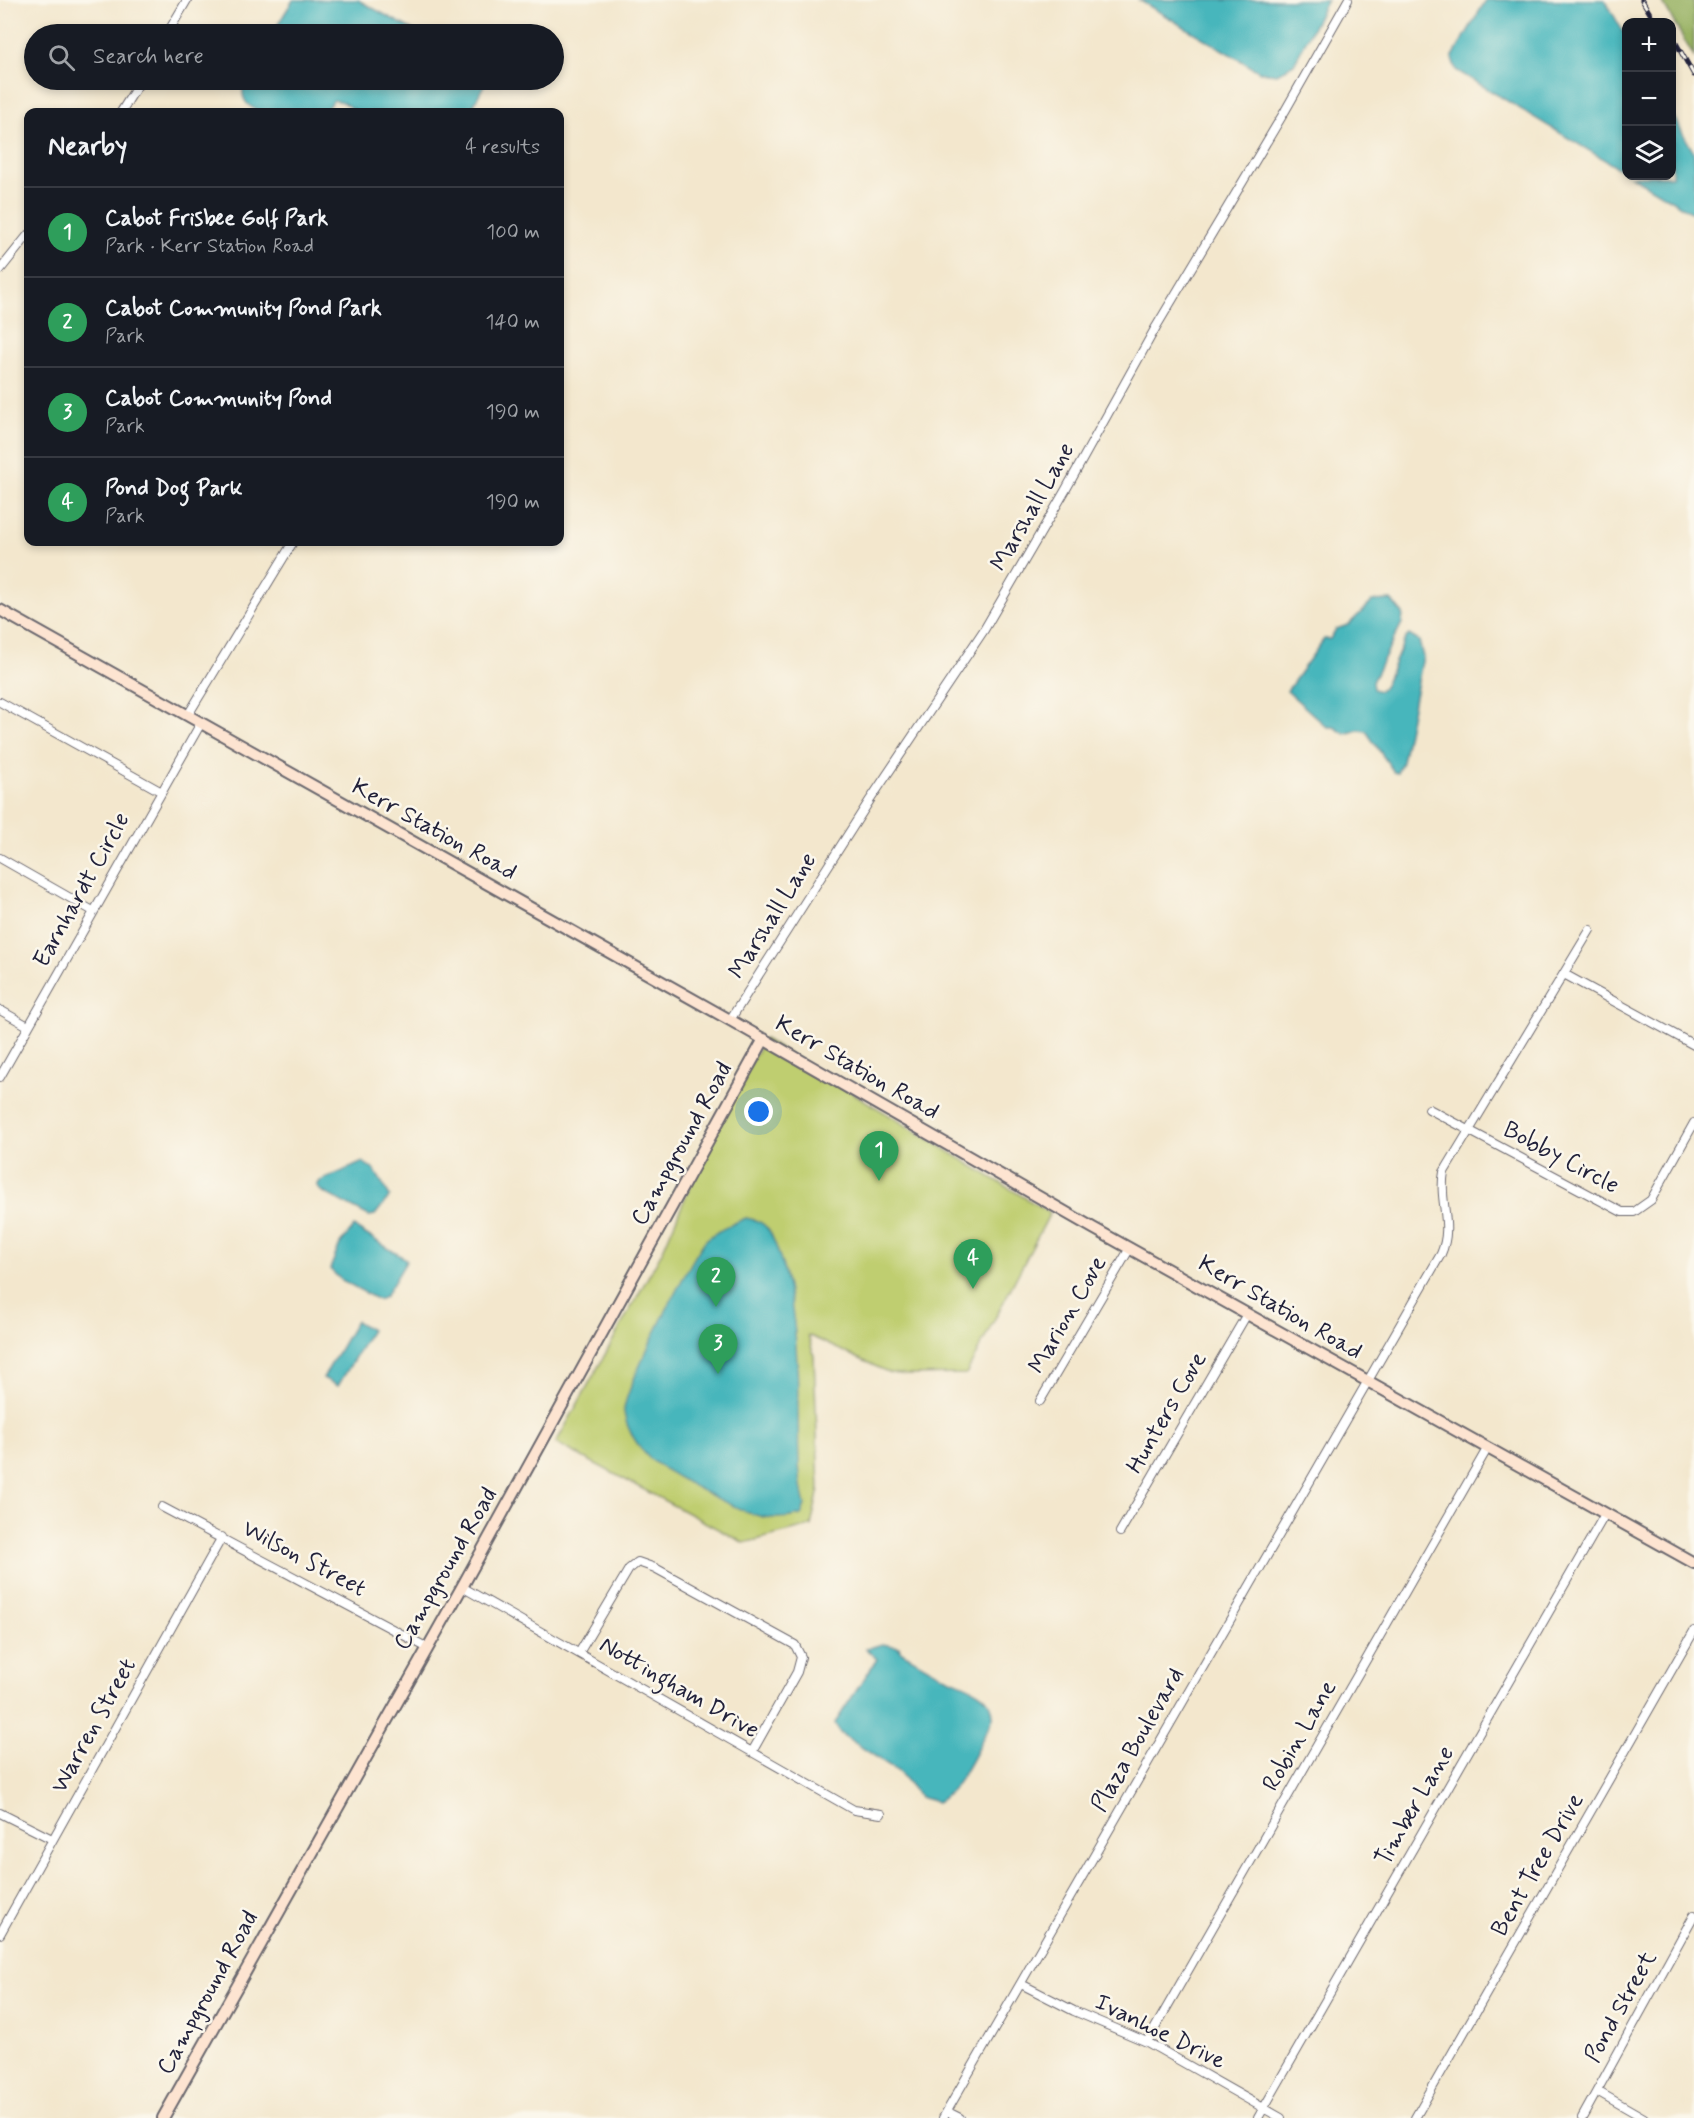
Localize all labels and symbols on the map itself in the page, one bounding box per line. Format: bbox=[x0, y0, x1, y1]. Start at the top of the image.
street label: Marshall Lane bbox=[984, 437, 1082, 577]
street label: Kerr Station Road bbox=[346, 772, 522, 888]
street label: Earnhardt Circle bbox=[27, 807, 137, 973]
street label: Marshall Lane bbox=[722, 847, 824, 985]
street label: Kerr Station Road bbox=[769, 1008, 945, 1128]
street label: Campground Road bbox=[624, 1057, 740, 1231]
your location bbox=[744, 1097, 773, 1126]
street label: Bobby Circle bbox=[1498, 1114, 1624, 1202]
pin: 1 bbox=[860, 1132, 898, 1181]
pin: 4 bbox=[954, 1240, 992, 1289]
street label: Kerr Station Road bbox=[1192, 1248, 1368, 1368]
street label: Marion Cove bbox=[1022, 1250, 1114, 1380]
pin: 2 bbox=[696, 1258, 736, 1307]
pin: 3 bbox=[698, 1324, 738, 1374]
street label: Hunters Cove bbox=[1120, 1346, 1214, 1480]
street label: Campground Road bbox=[387, 1482, 505, 1656]
street label: Wilson Street bbox=[237, 1513, 371, 1605]
street label: Nottingham Drive bbox=[592, 1630, 765, 1749]
street label: Warren Street bbox=[44, 1653, 144, 1799]
street label: Plaza Boulevard bbox=[1084, 1662, 1192, 1818]
street label: Robin Lane bbox=[1256, 1675, 1344, 1797]
street label: Timber Lane bbox=[1368, 1740, 1462, 1872]
street label: Bent Tree Drive bbox=[1485, 1788, 1592, 1942]
street label: Campground Road bbox=[150, 1906, 266, 2080]
street label: Pond Street bbox=[1578, 1946, 1664, 2068]
street label: Ivanhoe Drive bbox=[1090, 1987, 1230, 2077]

